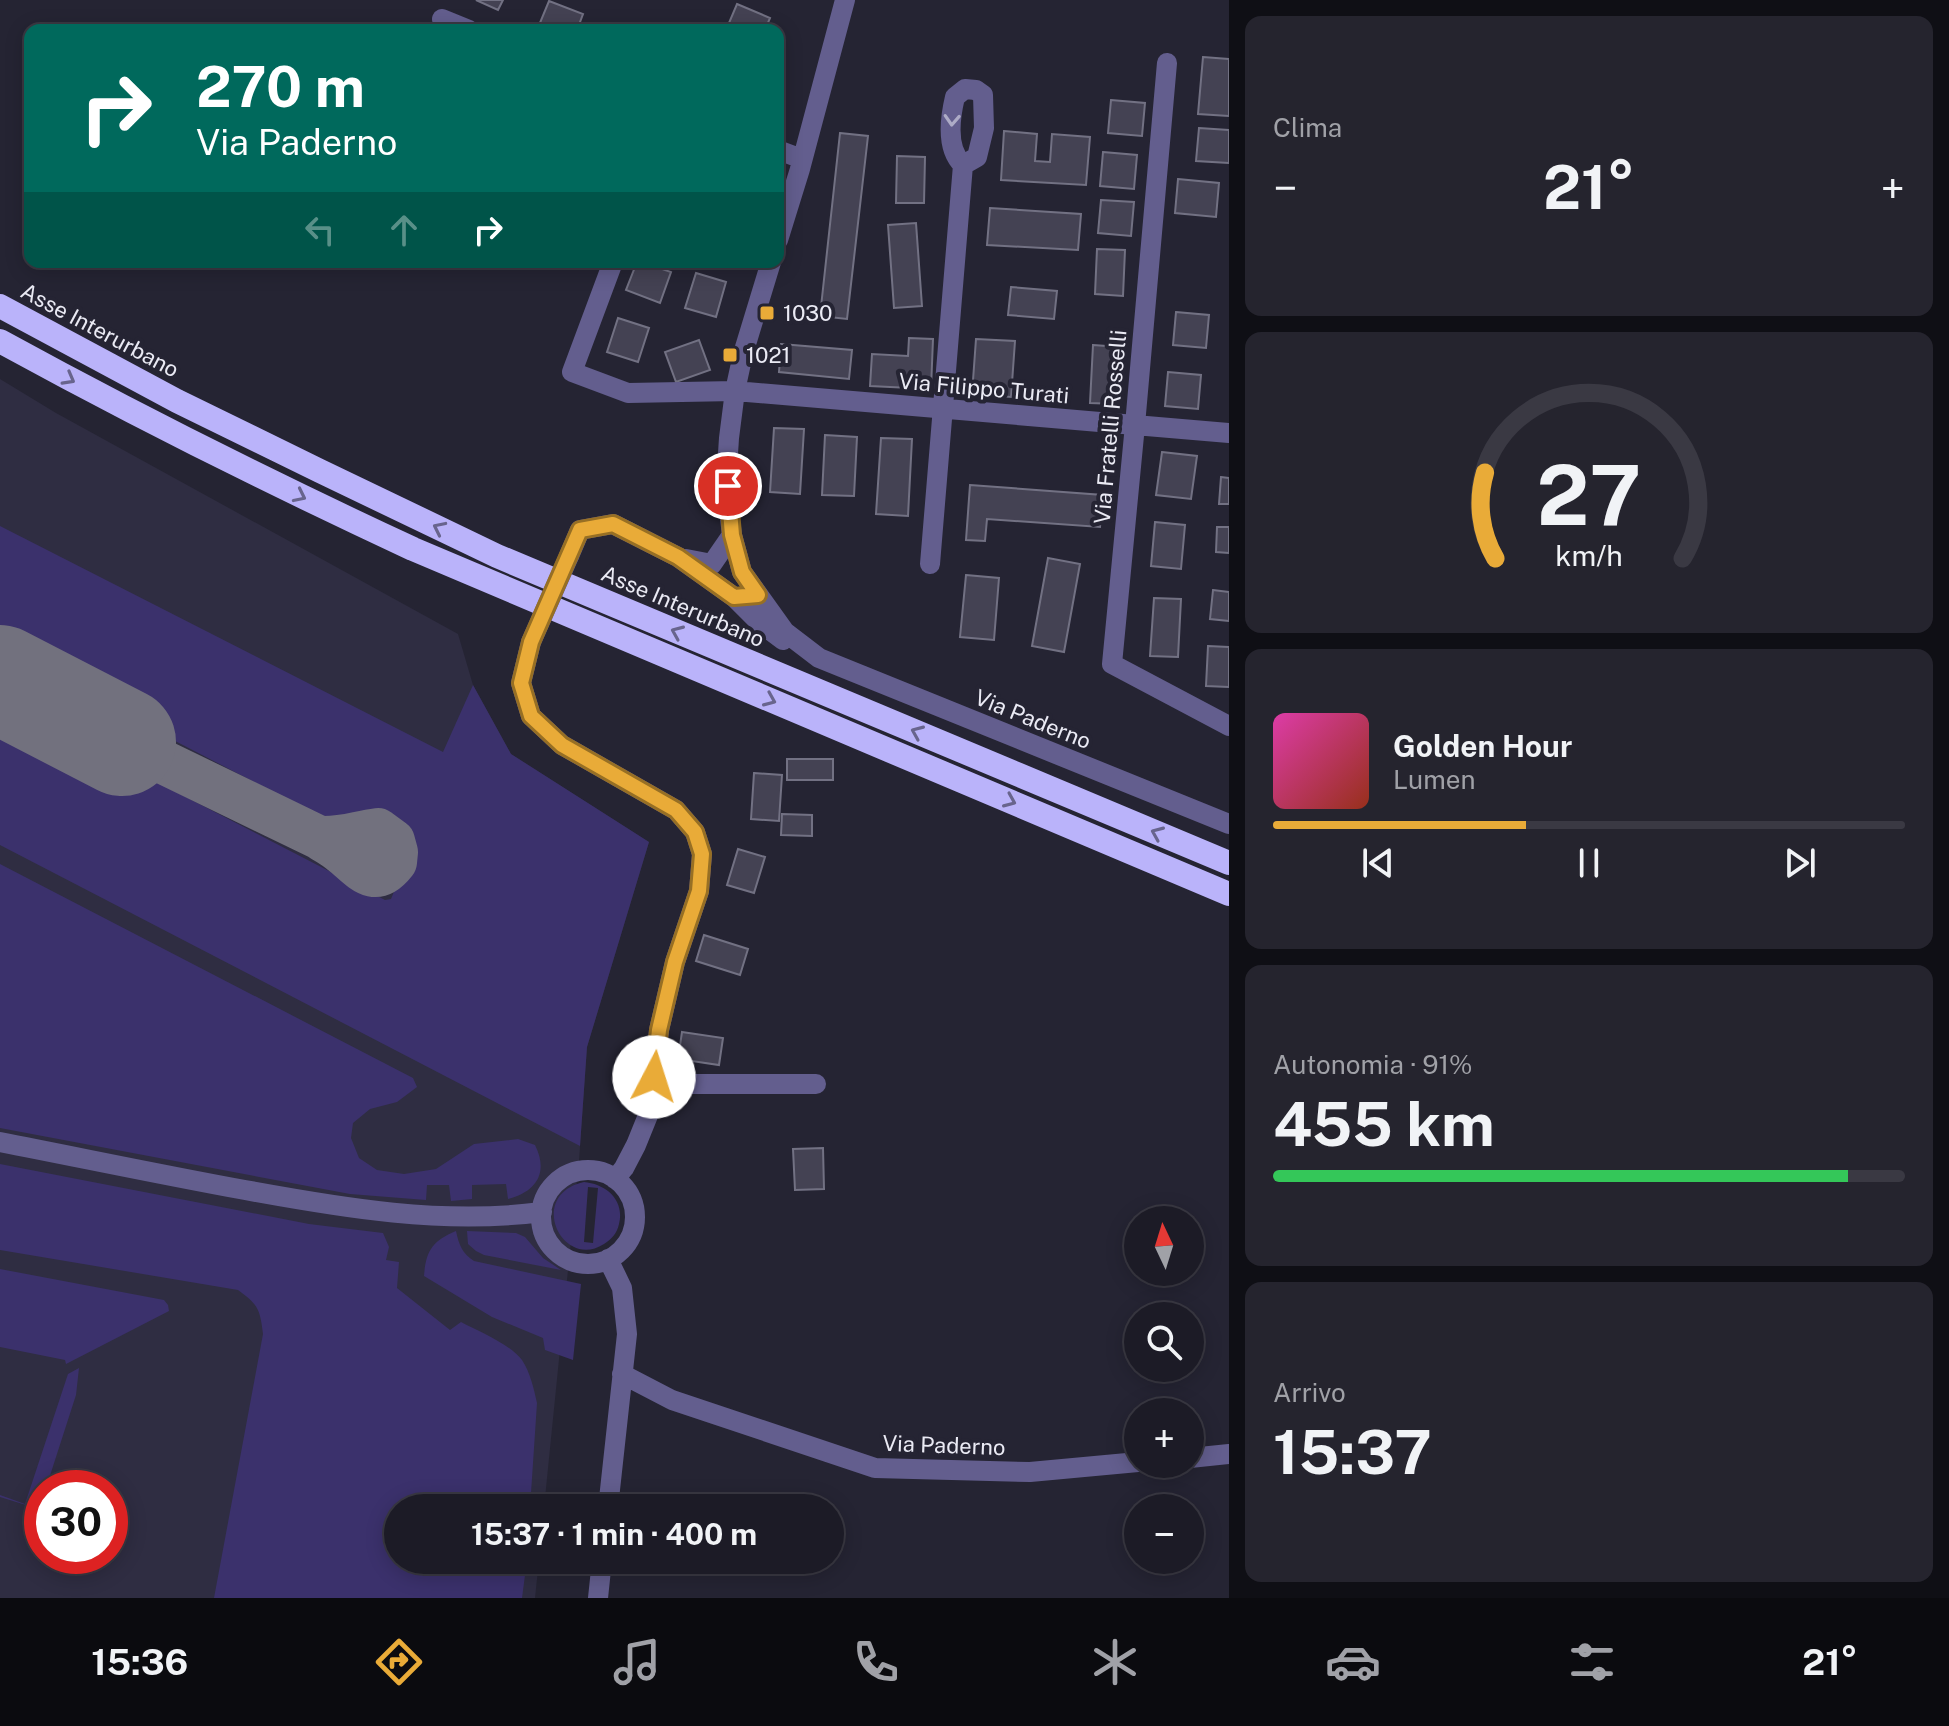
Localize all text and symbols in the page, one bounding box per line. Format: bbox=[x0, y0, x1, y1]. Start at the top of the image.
text: 270 m bbox=[196, 54, 365, 120]
icon: right bbox=[64, 56, 168, 160]
text: Clima bbox=[1273, 112, 1342, 143]
one-way arrow bbox=[944, 114, 961, 127]
text: Via Paderno bbox=[196, 121, 397, 163]
text: 21° bbox=[1543, 152, 1635, 223]
text: − bbox=[1273, 162, 1297, 214]
text: + bbox=[1881, 162, 1905, 214]
icon: left bbox=[298, 208, 342, 252]
icon: ahead bbox=[382, 208, 426, 252]
icon: right bbox=[466, 208, 510, 252]
street label: Asse Interurbano bbox=[17, 278, 183, 382]
place label: 1030 bbox=[783, 300, 832, 326]
marker: 1030 bbox=[758, 304, 776, 322]
street label: Via Fratelli Rosselli bbox=[1089, 329, 1131, 525]
place label: 1021 bbox=[746, 342, 790, 368]
marker: 1021 bbox=[721, 346, 739, 364]
street label: Via Filippo Turati bbox=[898, 368, 1070, 408]
one-way arrow bbox=[60, 369, 75, 384]
text: 27 bbox=[1537, 445, 1641, 543]
pin bbox=[694, 452, 762, 520]
icon: arrive bbox=[706, 464, 750, 508]
one-way arrow bbox=[292, 486, 307, 502]
one-way arrow bbox=[433, 522, 447, 538]
text: km/h bbox=[1555, 539, 1623, 572]
street label: Asse Interurbano bbox=[597, 560, 769, 652]
one-way arrow bbox=[671, 625, 686, 641]
street label: Via Paderno bbox=[971, 684, 1095, 754]
one-way arrow bbox=[762, 690, 776, 706]
one-way arrow bbox=[911, 726, 925, 742]
text: Golden Hour bbox=[1393, 728, 1572, 764]
text: Lumen bbox=[1393, 764, 1476, 795]
one-way arrow bbox=[1002, 791, 1016, 807]
one-way arrow bbox=[1151, 826, 1165, 842]
icon: previous bbox=[1356, 841, 1400, 885]
icon: pause bbox=[1567, 841, 1611, 885]
icon: next bbox=[1778, 841, 1822, 885]
position arrow bbox=[612, 1035, 696, 1119]
text: Autonomia · 91% bbox=[1273, 1049, 1473, 1080]
text: 455 km bbox=[1273, 1089, 1495, 1160]
north arrow bbox=[1124, 1206, 1204, 1286]
map controls bbox=[1124, 1206, 1204, 1574]
button: search bbox=[1124, 1302, 1204, 1382]
text: Arrivo bbox=[1273, 1377, 1346, 1408]
button: + bbox=[1124, 1398, 1204, 1478]
text: 15:37 bbox=[1273, 1417, 1432, 1488]
street label: Via Paderno bbox=[882, 1430, 1006, 1460]
speed limit sign: 30 bbox=[24, 1470, 128, 1574]
button: − bbox=[1124, 1494, 1204, 1574]
text: 15:37 · 1 min · 400 m bbox=[471, 1516, 757, 1552]
icon: directions bbox=[371, 1634, 427, 1690]
icon: music bbox=[609, 1634, 665, 1690]
icon: phone bbox=[848, 1634, 904, 1690]
icon: climate bbox=[1087, 1634, 1143, 1690]
icon: car bbox=[1325, 1634, 1381, 1690]
icon: filters bbox=[1564, 1634, 1620, 1690]
text: 15:36 bbox=[91, 1641, 188, 1683]
text: 21° bbox=[1802, 1641, 1858, 1683]

